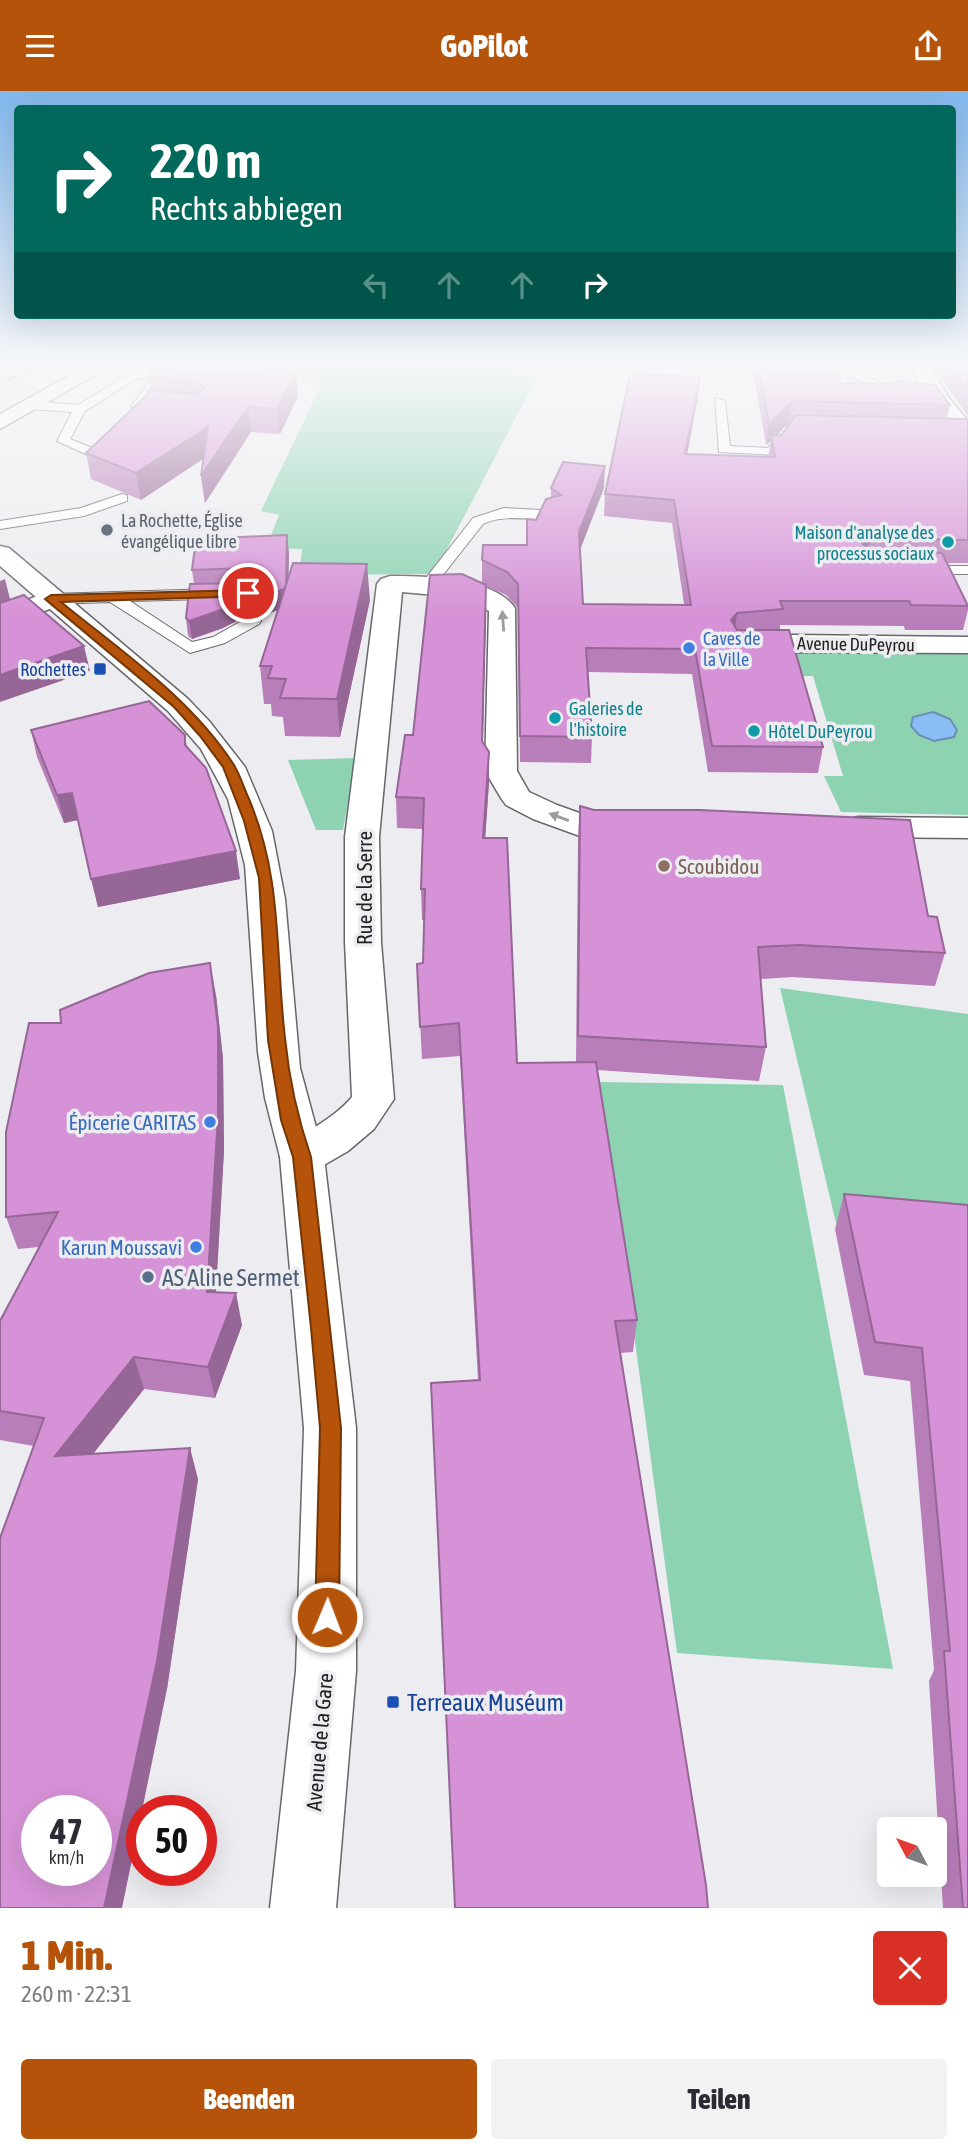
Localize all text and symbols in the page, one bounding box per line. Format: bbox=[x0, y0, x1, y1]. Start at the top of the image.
icon: menu bbox=[21, 27, 59, 65]
text: GoPilot bbox=[440, 27, 528, 64]
icon: share bbox=[909, 27, 947, 65]
text: 220 m bbox=[150, 132, 261, 188]
icon: right bbox=[35, 133, 126, 224]
text: Rechts abbiegen bbox=[150, 190, 343, 227]
icon: left bbox=[357, 266, 395, 304]
icon: ahead bbox=[430, 266, 468, 304]
icon: ahead bbox=[503, 266, 541, 304]
icon: right bbox=[576, 266, 614, 304]
place label: La Rochette, Église évangélique libre bbox=[121, 510, 243, 552]
marker: La Rochette, Église évangélique libre bbox=[99, 522, 115, 538]
place label: Maison d'analyse des processus sociaux bbox=[794, 522, 934, 564]
marker: Maison d'analyse des processus sociaux bbox=[940, 534, 956, 550]
pin bbox=[218, 563, 278, 623]
icon: arrive bbox=[229, 574, 267, 612]
one-way arrow bbox=[498, 610, 509, 632]
place label: Caves de la Ville bbox=[703, 628, 760, 670]
street label: Avenue DuPeyrou bbox=[797, 632, 915, 656]
marker: Caves de la Ville bbox=[681, 640, 697, 656]
place label: Rochettes bbox=[20, 659, 86, 680]
marker: Rochettes bbox=[92, 661, 108, 677]
place label: Galeries de l'histoire bbox=[569, 698, 643, 740]
marker: Galeries de l'histoire bbox=[547, 710, 563, 726]
place label: Hôtel DuPeyrou bbox=[768, 721, 873, 742]
marker: Hôtel DuPeyrou bbox=[746, 723, 762, 739]
one-way arrow bbox=[548, 811, 569, 822]
street label: Rue de la Serre bbox=[352, 831, 376, 945]
place label: Scoubidou bbox=[678, 854, 759, 878]
marker: Scoubidou bbox=[656, 858, 672, 874]
place label: Épicerie CARITAS bbox=[68, 1110, 196, 1134]
marker: Épicerie CARITAS bbox=[202, 1114, 218, 1130]
place label: Karun Moussavi bbox=[61, 1235, 182, 1259]
marker: Karun Moussavi bbox=[188, 1239, 204, 1255]
place label: AS Aline Sermet bbox=[162, 1264, 300, 1291]
marker: AS Aline Sermet bbox=[140, 1269, 156, 1285]
position arrow bbox=[290, 1580, 364, 1654]
street label: Avenue de la Gare bbox=[301, 1672, 337, 1812]
place label: Terreaux Muséum bbox=[407, 1689, 564, 1716]
marker: Terreaux Muséum bbox=[385, 1694, 401, 1710]
speed limit sign: 50 bbox=[126, 1795, 217, 1886]
text: 47 bbox=[50, 1811, 83, 1851]
north arrow bbox=[877, 1817, 947, 1887]
map controls bbox=[877, 1817, 947, 1887]
text: km/h bbox=[49, 1847, 84, 1868]
text: 1 Min. bbox=[21, 1931, 112, 1979]
button: close bbox=[873, 1931, 947, 2005]
text: 260 m · 22:31 bbox=[21, 1981, 132, 2007]
button: Beenden bbox=[21, 2059, 477, 2139]
button: Teilen bbox=[491, 2059, 947, 2139]

